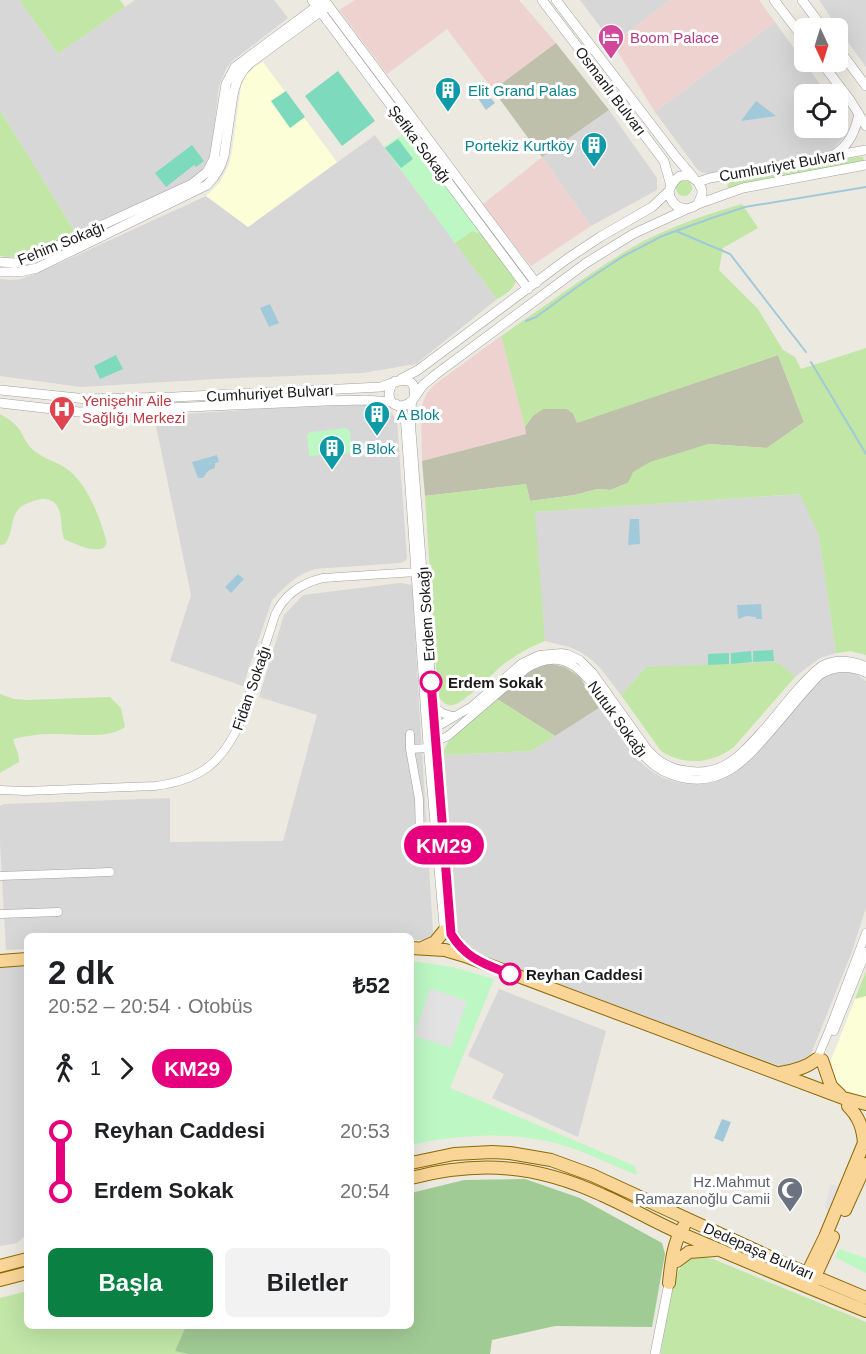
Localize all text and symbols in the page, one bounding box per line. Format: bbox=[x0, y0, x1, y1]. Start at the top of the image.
north arrow bbox=[794, 18, 848, 72]
map controls bbox=[794, 18, 848, 138]
hotel icon: Boom Palace bbox=[596, 22, 626, 60]
place label: Boom Palace bbox=[630, 29, 719, 46]
street label: Osmanlı Bulvarı bbox=[572, 43, 650, 139]
building icon: Elit Grand Palas bbox=[433, 75, 463, 113]
place label: Elit Grand Palas bbox=[468, 82, 576, 99]
button: locate bbox=[794, 84, 848, 138]
street label: Şefika Sokağı bbox=[385, 102, 455, 186]
building icon: Portekiz Kurtköy bbox=[579, 130, 609, 168]
place label: Portekiz Kurtköy bbox=[465, 137, 574, 154]
street label: Cumhuriyet Bulvarı bbox=[718, 146, 846, 184]
street label: Fehim Sokağı bbox=[15, 218, 107, 268]
street label: Cumhuriyet Bulvarı bbox=[206, 381, 334, 405]
place label: Yenişehir Aile Sağlığı Merkezi bbox=[82, 392, 185, 426]
hospital icon: Yenişehir Aile Sağlığı Merkezi bbox=[47, 394, 77, 432]
building icon: A Blok bbox=[362, 399, 392, 437]
place label: A Blok bbox=[397, 406, 440, 423]
building icon: B Blok bbox=[317, 433, 347, 471]
place label: B Blok bbox=[352, 440, 396, 457]
street label: Erdem Sokağı bbox=[414, 566, 438, 662]
street label: Fidan Sokağı bbox=[229, 643, 273, 733]
marker: Erdem Sokak bbox=[420, 671, 442, 693]
place label: Erdem Sokak bbox=[448, 674, 544, 691]
street label: Nutuk Sokağı bbox=[585, 678, 651, 760]
line badge: KM29 bbox=[402, 826, 486, 864]
text: KM29 bbox=[416, 834, 472, 857]
text: 2 dk bbox=[48, 954, 114, 991]
marker: Reyhan Caddesi bbox=[499, 963, 521, 985]
place label: Reyhan Caddesi bbox=[526, 966, 643, 983]
text: ₺52 bbox=[353, 973, 390, 998]
text: 20:52 – 20:54 · Otobüs bbox=[48, 995, 253, 1017]
icon: walk bbox=[48, 1052, 81, 1085]
icon: forward bbox=[110, 1052, 143, 1085]
text: 1 bbox=[90, 1057, 101, 1079]
text: KM29 bbox=[164, 1057, 220, 1080]
text: Reyhan Caddesi bbox=[94, 1118, 265, 1143]
text: 20:53 bbox=[340, 1120, 390, 1142]
place label: Hz.Mahmut Ramazanoğlu Camii bbox=[635, 1173, 771, 1207]
mosque icon: Hz.Mahmut Ramazanoğlu Camii bbox=[775, 1175, 805, 1213]
text: Erdem Sokak bbox=[94, 1178, 233, 1203]
text: 20:54 bbox=[340, 1180, 390, 1202]
street label: Dedepaşa Bulvarı bbox=[701, 1219, 817, 1283]
button: Başla bbox=[48, 1248, 213, 1317]
button: Biletler bbox=[225, 1248, 390, 1317]

